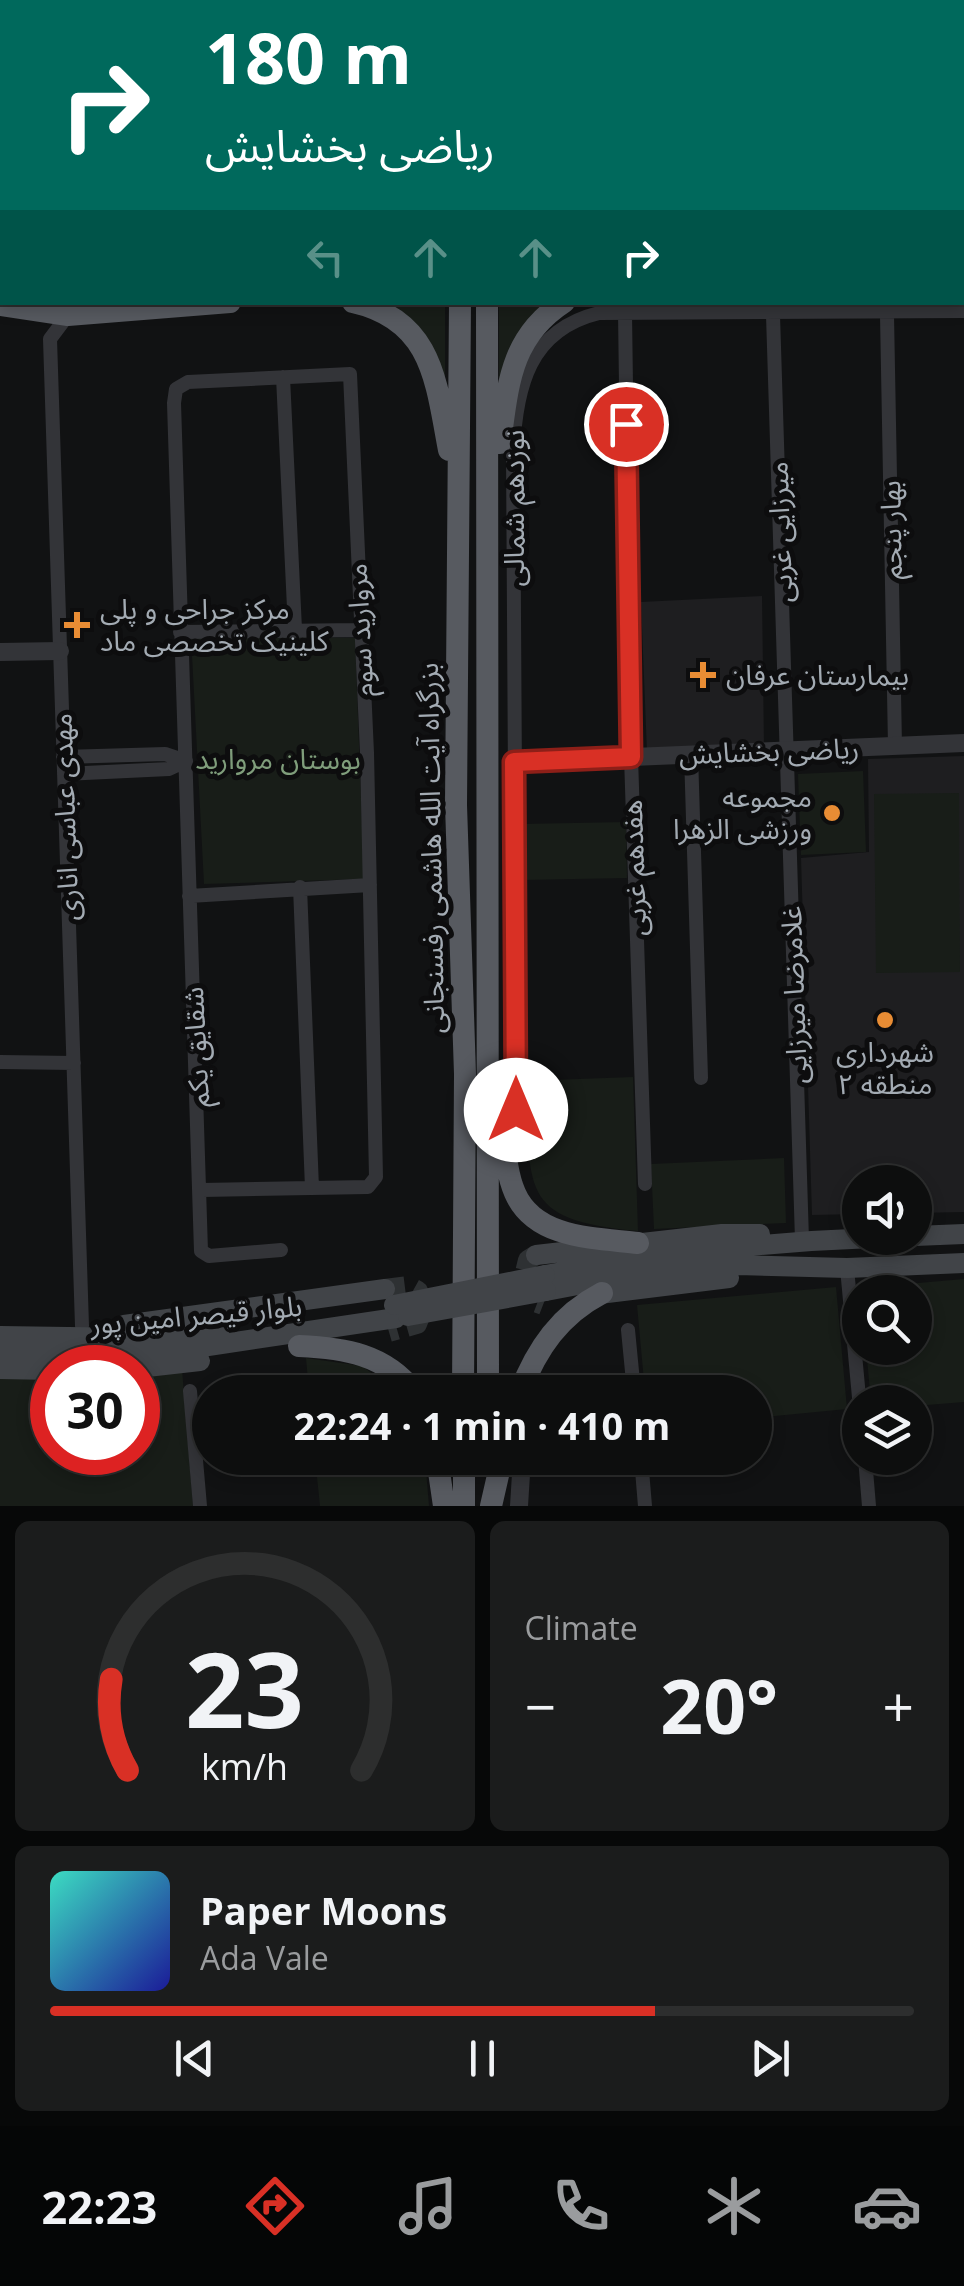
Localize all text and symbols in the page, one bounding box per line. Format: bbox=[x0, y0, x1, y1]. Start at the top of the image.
text: 180 m bbox=[205, 9, 412, 105]
icon: right bbox=[40, 40, 170, 170]
text: ریاضی بخشایش bbox=[205, 114, 495, 175]
icon: left bbox=[298, 230, 353, 285]
icon: ahead bbox=[403, 230, 458, 285]
icon: ahead bbox=[508, 230, 563, 285]
icon: right bbox=[613, 230, 668, 285]
pin bbox=[584, 382, 669, 467]
icon: arrive bbox=[599, 397, 654, 452]
street label: نوزدهم شمالی bbox=[494, 430, 536, 586]
street label: میرزایی غربی bbox=[758, 461, 800, 603]
street label: بهار پنجم bbox=[870, 480, 914, 580]
street label: مروارید سوم bbox=[337, 562, 384, 698]
place label: مرکز جراحی و پلی کلینیک تخصصی ماد bbox=[100, 589, 329, 659]
marker: مرکز جراحی و پلی کلینیک تخصصی ماد bbox=[64, 612, 90, 638]
place label: بیمارستان عرفان bbox=[726, 655, 909, 693]
street label: بزرگراه آیت الله هاشمی رفسنجانی bbox=[408, 662, 452, 1034]
marker: بیمارستان عرفان bbox=[690, 662, 716, 688]
street label: مهدی عباسی اناری bbox=[41, 712, 87, 922]
street label: ریاضی بخشایش bbox=[678, 728, 860, 772]
park label: بوستان مروارید bbox=[195, 739, 361, 777]
place label: مجموعه ورزشی الزهرا bbox=[673, 777, 812, 847]
street label: هفدهم غربی bbox=[612, 799, 658, 937]
marker: مجموعه ورزشی الزهرا bbox=[821, 802, 843, 824]
street label: غلامرضا میرزایی bbox=[771, 905, 815, 1085]
street label: شقایق یکم bbox=[173, 986, 221, 1108]
marker: شهرداری منطقه ۲ bbox=[874, 1009, 896, 1031]
place label: شهرداری منطقه ۲ bbox=[836, 1032, 934, 1102]
position arrow bbox=[464, 1058, 568, 1162]
map controls bbox=[842, 1165, 932, 1475]
button: sound bbox=[842, 1165, 932, 1255]
button: search bbox=[842, 1275, 932, 1365]
street label: بلوار قیصر امین پور bbox=[87, 1286, 304, 1343]
speed limit sign: 30 bbox=[30, 1345, 160, 1475]
button: layers bbox=[842, 1385, 932, 1475]
text: 22:24 · 1 min · 410 m bbox=[294, 1399, 670, 1451]
text: Climate bbox=[525, 1606, 638, 1649]
text: 23 bbox=[185, 1617, 304, 1758]
text: 20° bbox=[660, 1654, 778, 1756]
text: − bbox=[525, 1668, 556, 1743]
text: + bbox=[883, 1668, 914, 1743]
text: km/h bbox=[201, 1742, 288, 1790]
text: Paper Moons bbox=[200, 1884, 447, 1936]
text: Ada Vale bbox=[200, 1936, 329, 1979]
icon: previous bbox=[167, 2031, 222, 2086]
icon: pause bbox=[455, 2031, 510, 2086]
icon: next bbox=[743, 2031, 798, 2086]
icon: directions bbox=[240, 2171, 310, 2241]
icon: music bbox=[393, 2171, 463, 2241]
icon: phone bbox=[546, 2171, 616, 2241]
icon: climate bbox=[699, 2171, 769, 2241]
icon: car bbox=[852, 2171, 922, 2241]
text: 22:23 bbox=[42, 2176, 157, 2237]

